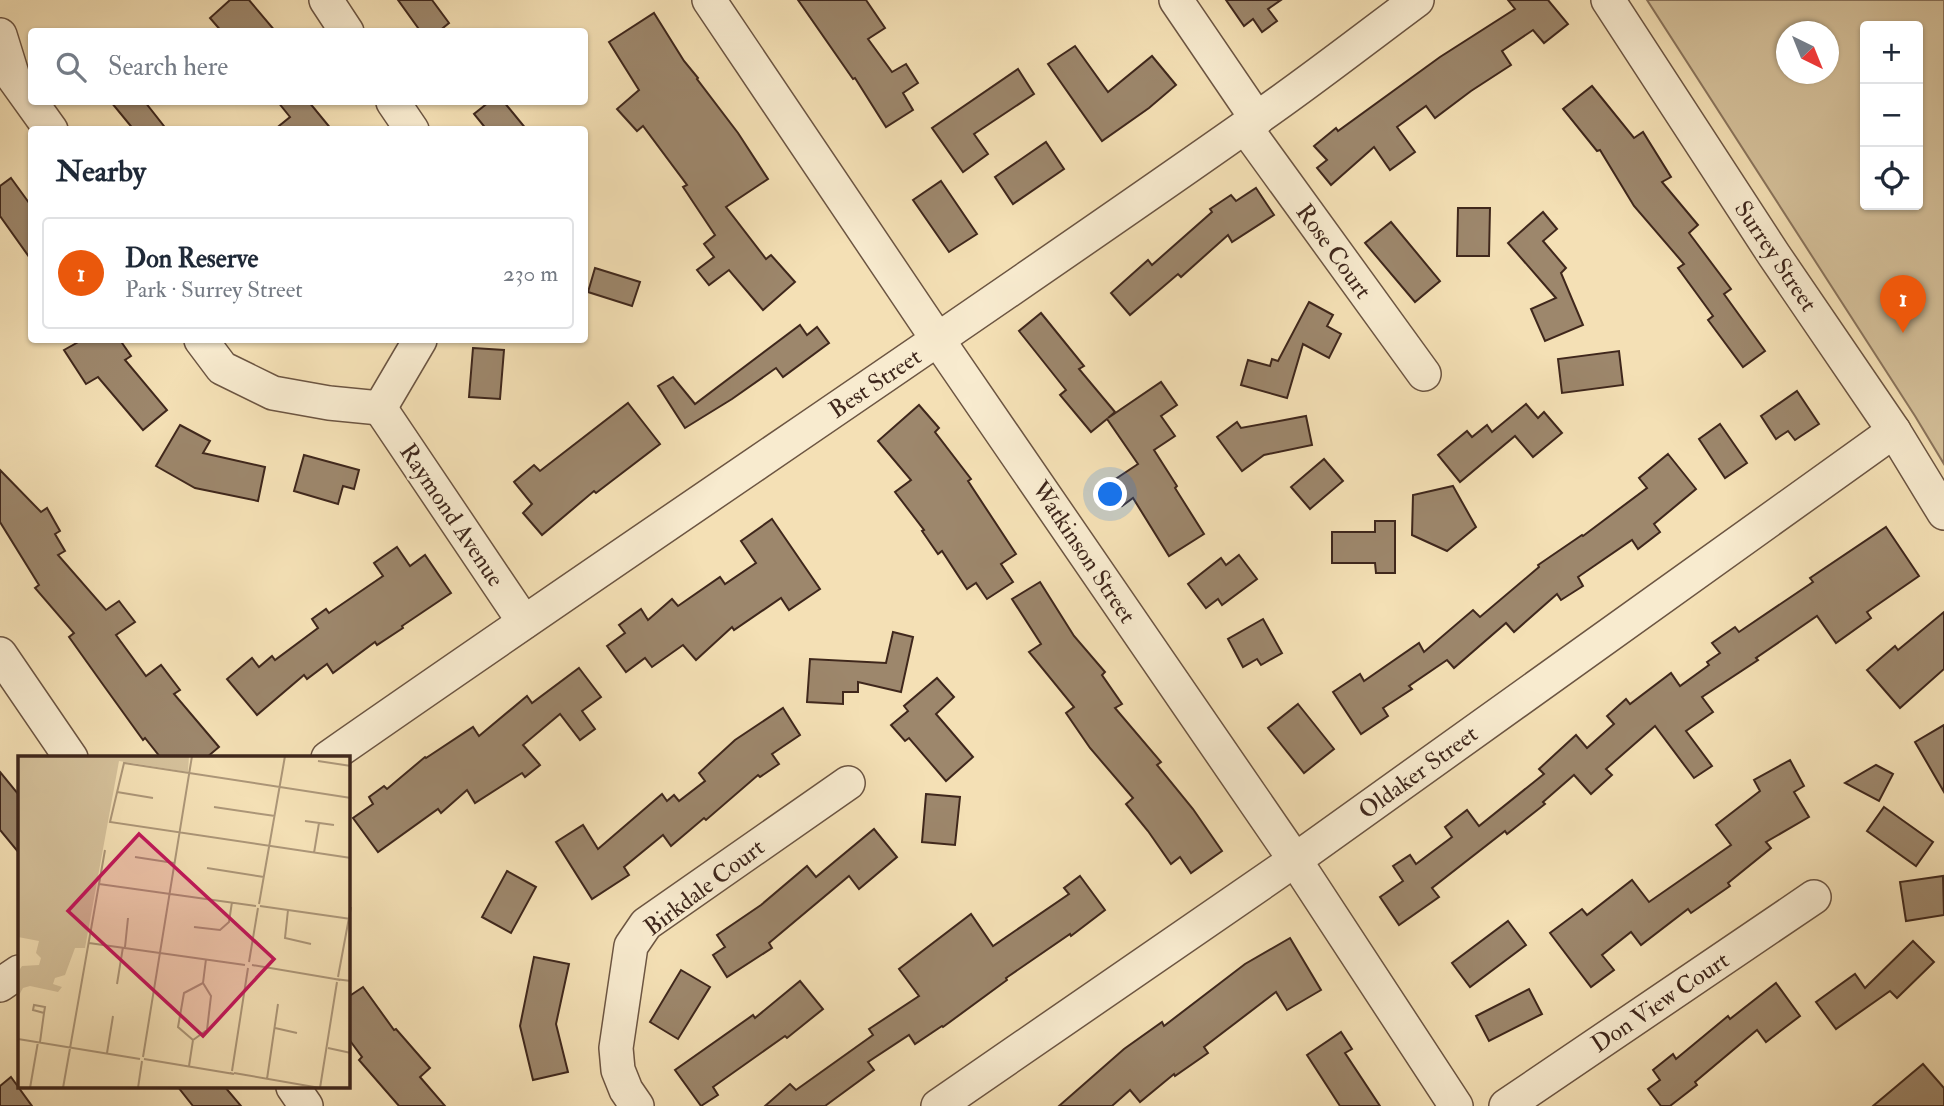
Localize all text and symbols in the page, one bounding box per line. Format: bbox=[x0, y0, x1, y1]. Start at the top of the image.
north arrow bbox=[1776, 21, 1839, 84]
map controls bbox=[1860, 21, 1923, 210]
button: + bbox=[1860, 21, 1923, 84]
search box bbox=[28, 28, 588, 105]
icon: search bbox=[52, 48, 90, 86]
text: Search here bbox=[108, 51, 228, 83]
button: − bbox=[1860, 84, 1923, 147]
button: locate bbox=[1860, 147, 1923, 210]
text: Nearby bbox=[56, 153, 146, 190]
street label: Surrey Street bbox=[1727, 195, 1824, 318]
street label: Rose Court bbox=[1289, 198, 1379, 305]
text: Don Reserve bbox=[125, 243, 258, 275]
text: 1 bbox=[77, 259, 85, 288]
text: 230 m bbox=[503, 259, 558, 288]
text: Park · Surrey Street bbox=[125, 275, 303, 304]
pin: 1 bbox=[1880, 275, 1926, 333]
street label: Best Street bbox=[823, 341, 928, 426]
street label: Raymond Avenue bbox=[392, 438, 511, 593]
street label: Watkinson Street bbox=[1024, 474, 1143, 630]
your location bbox=[1093, 477, 1127, 511]
street label: Oldaker Street bbox=[1353, 719, 1484, 826]
inset map bbox=[18, 756, 350, 1088]
street label: Birkdale Court bbox=[638, 832, 771, 943]
street label: Don View Court bbox=[1585, 945, 1735, 1060]

